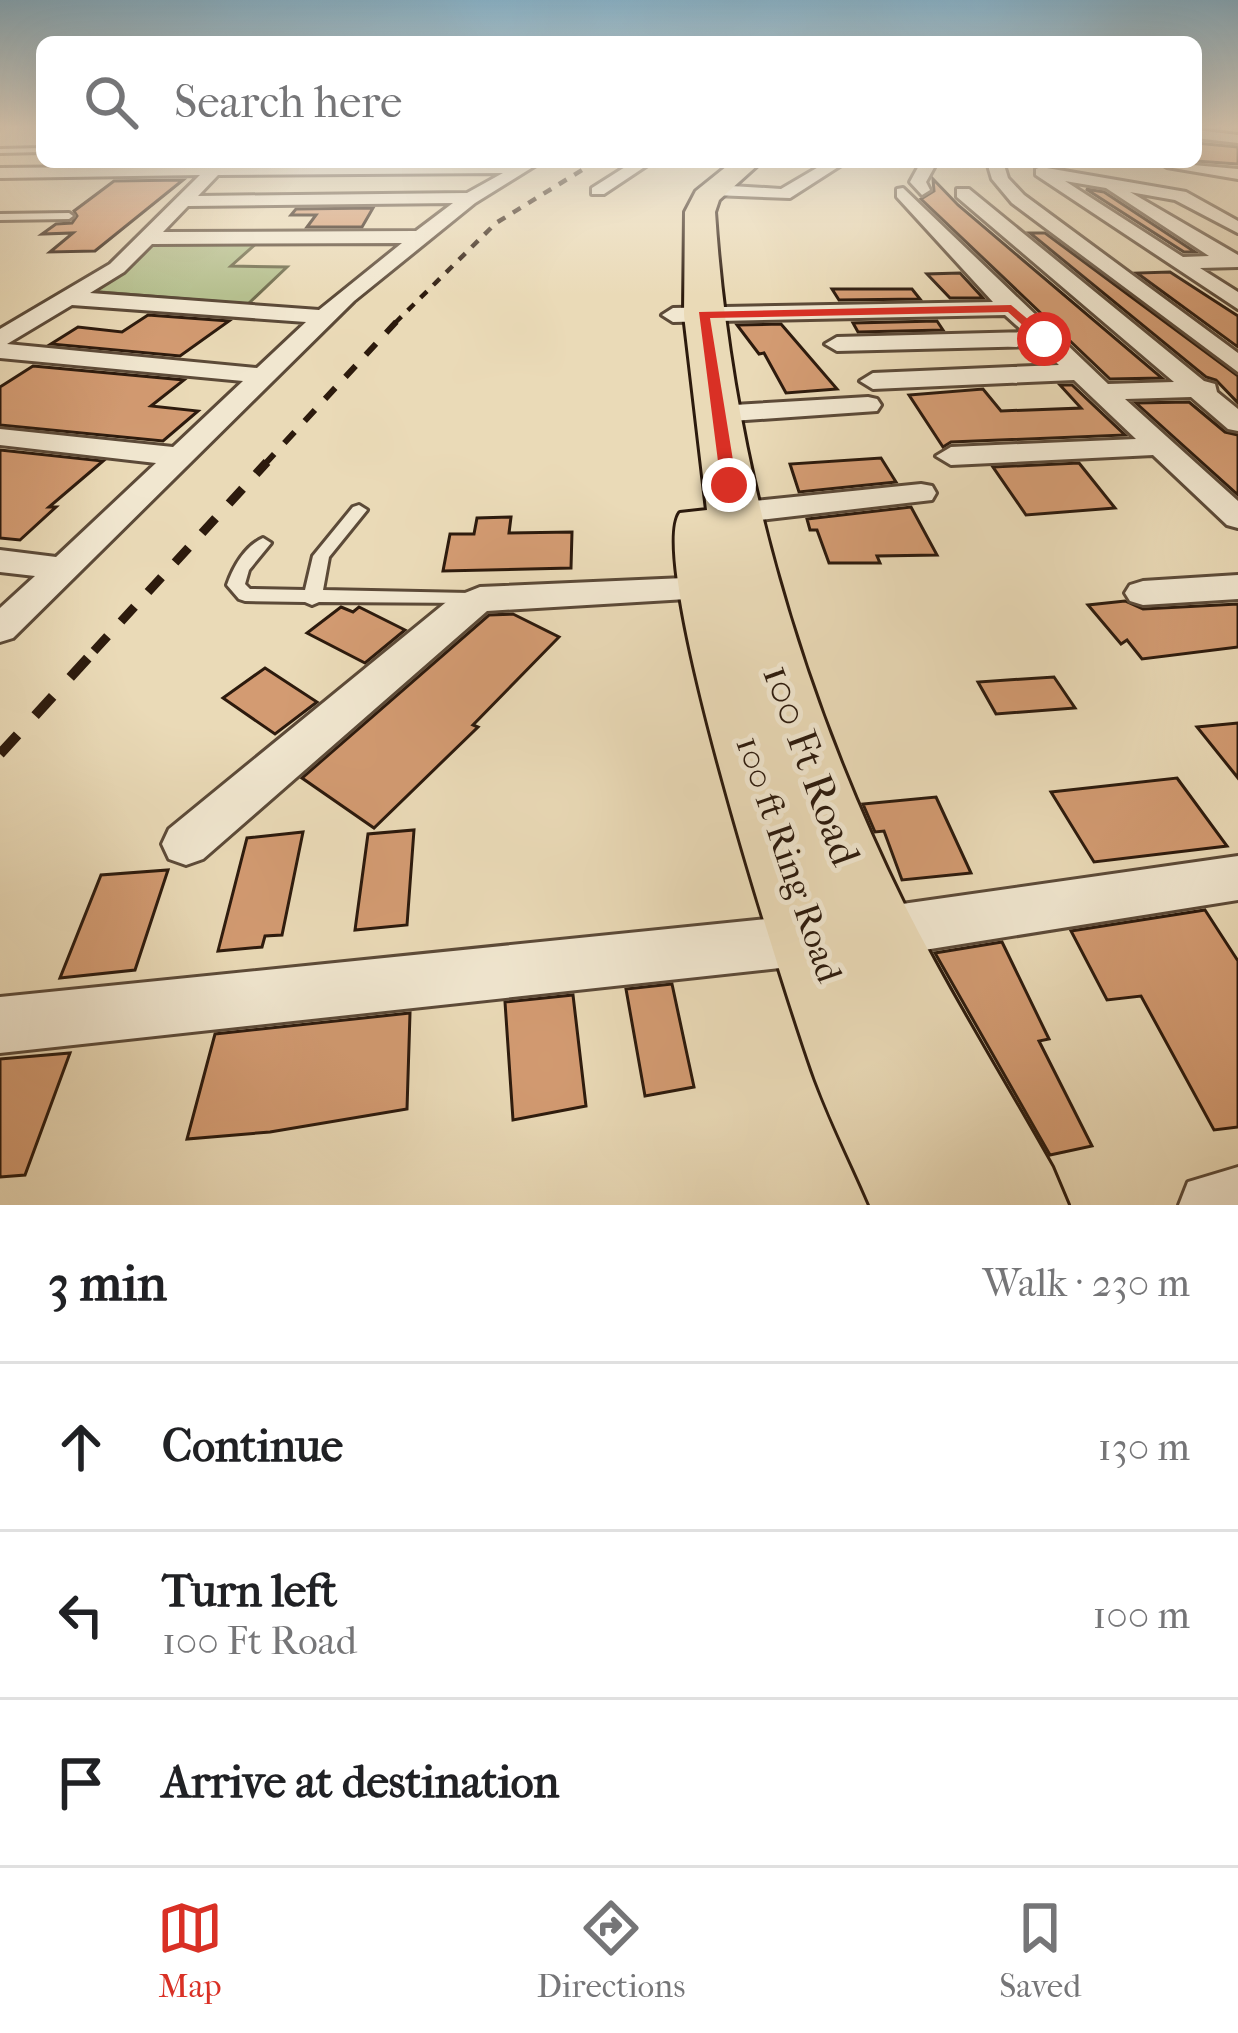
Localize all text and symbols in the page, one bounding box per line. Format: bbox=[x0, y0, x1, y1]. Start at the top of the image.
search box bbox=[36, 36, 1202, 168]
icon: search bbox=[78, 69, 144, 135]
text: Search here bbox=[174, 76, 402, 129]
route start bbox=[1017, 312, 1071, 366]
route end bbox=[702, 458, 756, 512]
street label: 100 Ft Road bbox=[752, 658, 870, 873]
street label: 100 ft Ring Road bbox=[727, 731, 851, 988]
text: 3 min bbox=[48, 1253, 167, 1313]
text: Walk · 230 m bbox=[983, 1260, 1190, 1306]
icon: ahead bbox=[48, 1414, 114, 1480]
text: Continue bbox=[162, 1420, 343, 1473]
text: 130 m bbox=[1098, 1424, 1190, 1470]
text: Turn left bbox=[162, 1565, 337, 1618]
icon: left bbox=[48, 1582, 114, 1648]
text: 100 m bbox=[1092, 1592, 1190, 1638]
text: 100 Ft Road bbox=[162, 1618, 357, 1664]
icon: arrive bbox=[48, 1750, 114, 1816]
text: Arrive at destination bbox=[162, 1756, 559, 1809]
tab: Map bbox=[157, 1895, 223, 2006]
tab: Directions bbox=[537, 1895, 685, 2006]
tab: Saved bbox=[999, 1895, 1081, 2006]

